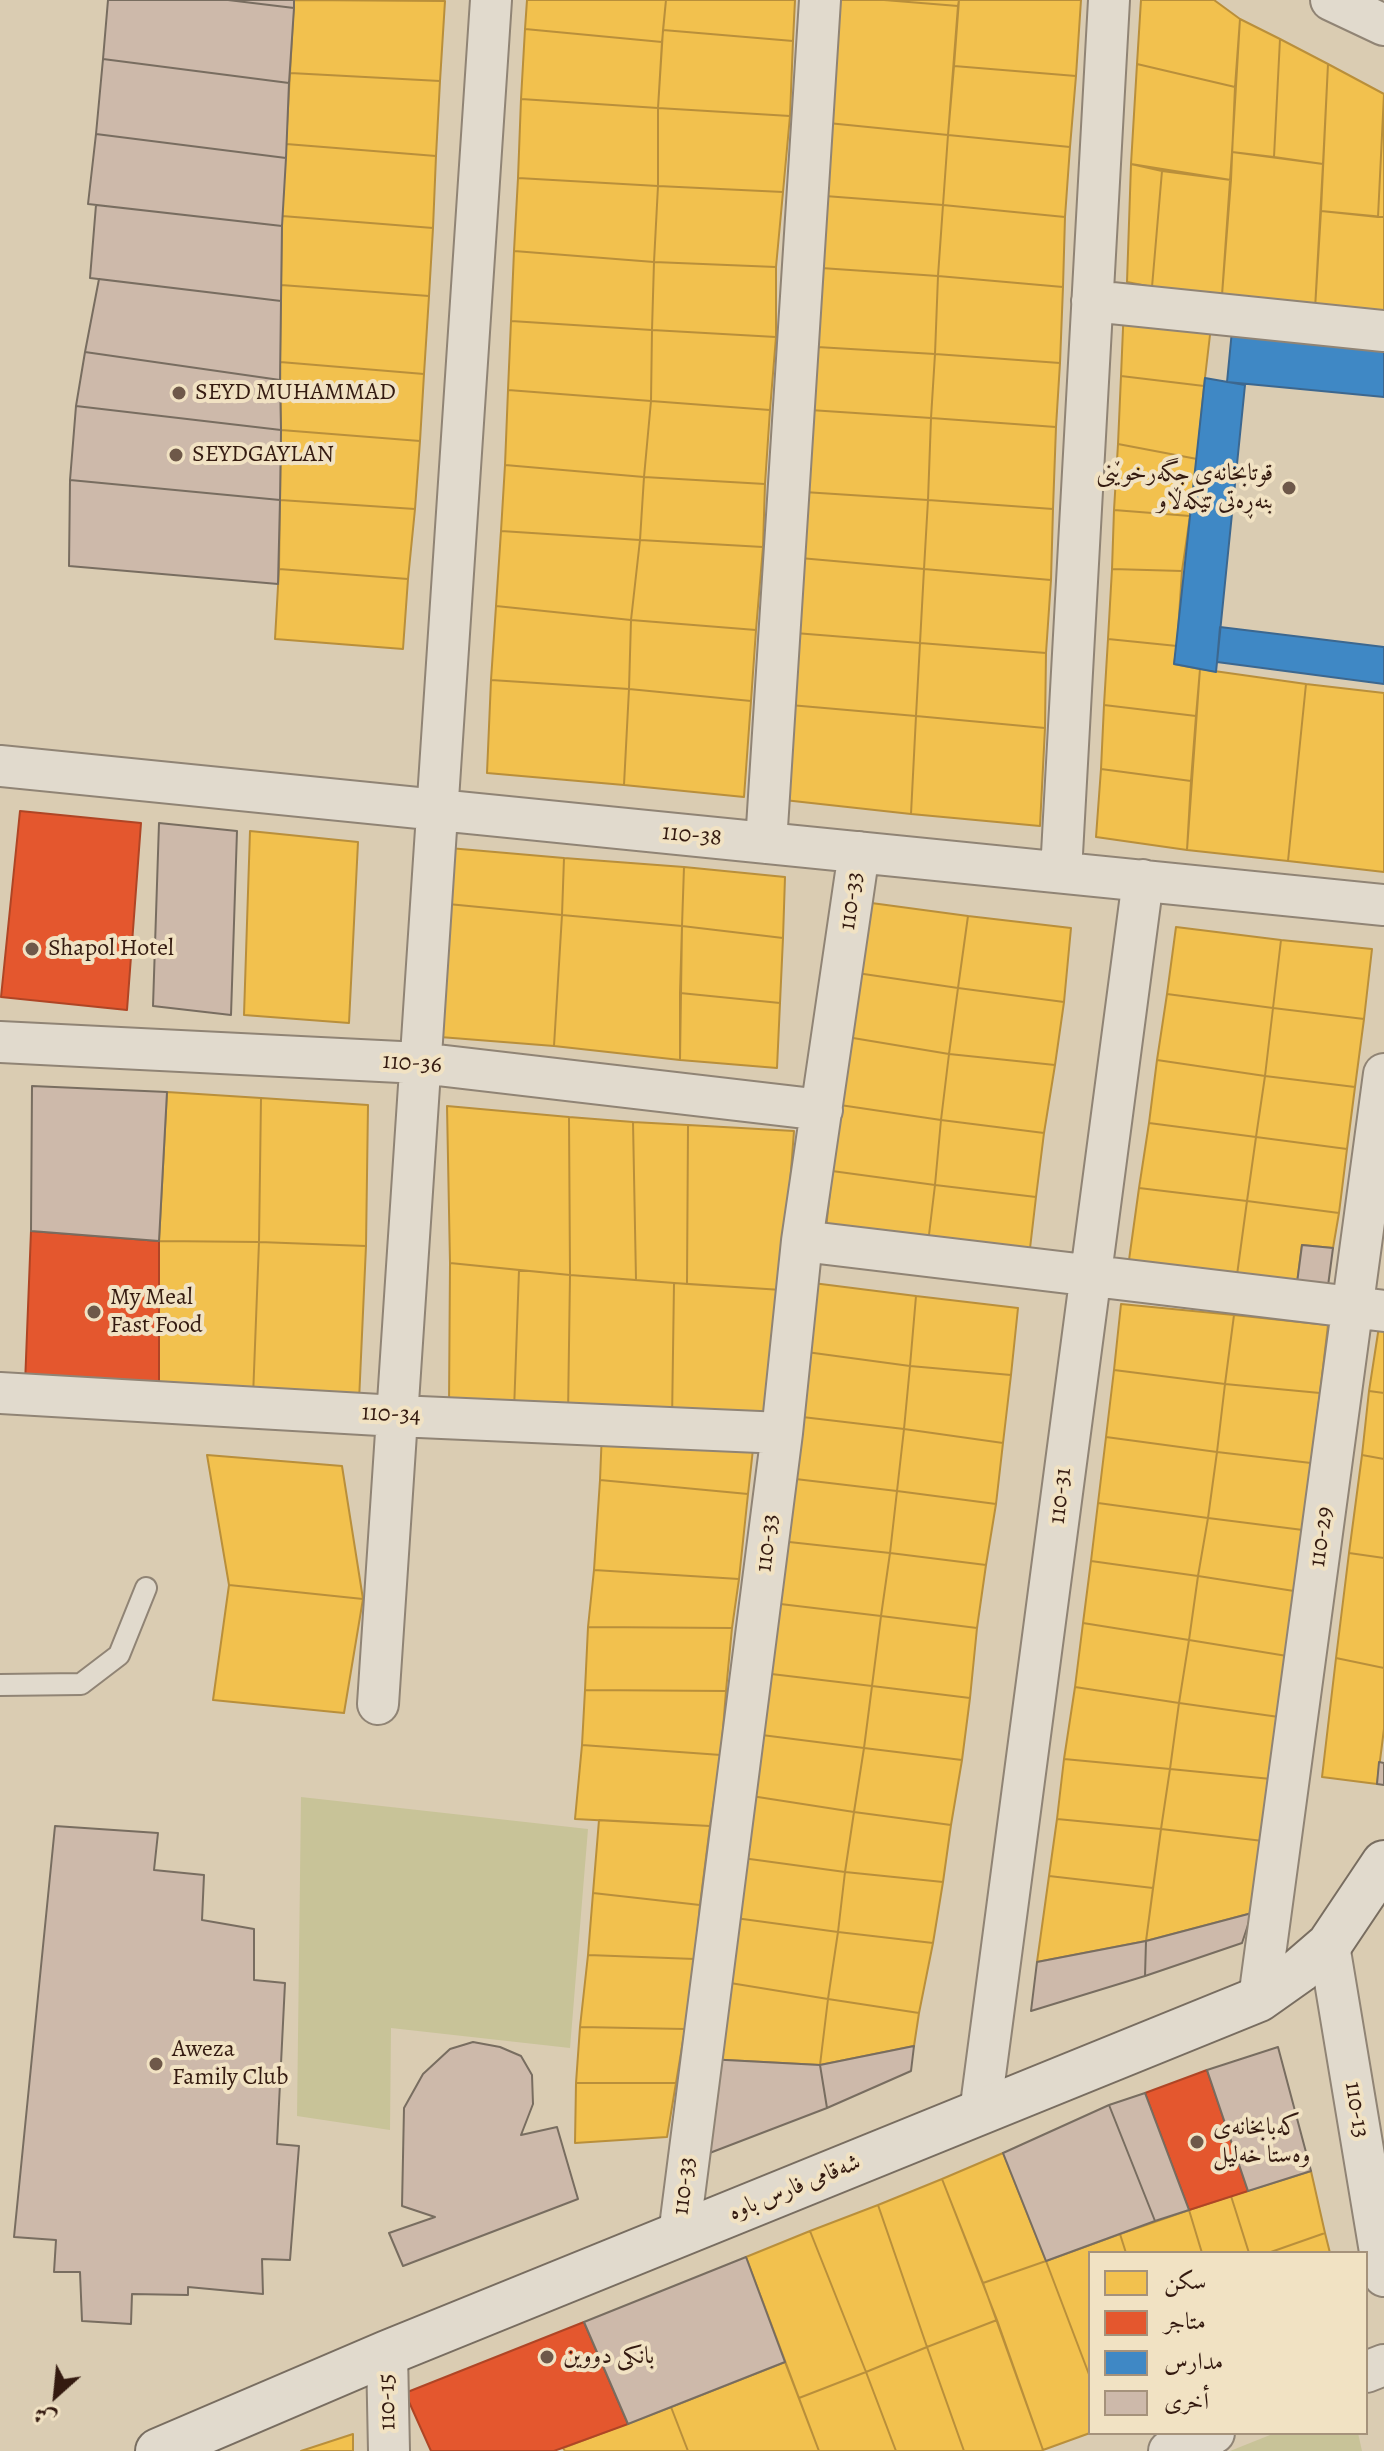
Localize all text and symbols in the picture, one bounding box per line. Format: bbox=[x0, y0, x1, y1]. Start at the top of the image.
place label: SEYD MUHAMMAD bbox=[195, 379, 396, 407]
marker: SEYD MUHAMMAD bbox=[170, 384, 188, 402]
place label: SEYDGAYLAN bbox=[192, 441, 334, 469]
marker: SEYDGAYLAN bbox=[167, 446, 185, 464]
place label: قوتابخانەی جگەرخوێنی بنەڕەتی تێکەڵاو bbox=[1096, 460, 1273, 516]
marker: قوتابخانەی جگەرخوێنی بنەڕەتی تێکەڵاو bbox=[1280, 479, 1298, 497]
street label: 110-38 bbox=[661, 819, 723, 853]
street label: 110-33 bbox=[834, 870, 870, 932]
place label: Shapol Hotel bbox=[48, 935, 174, 963]
marker: Shapol Hotel bbox=[23, 940, 41, 958]
street label: 110-36 bbox=[381, 1048, 443, 1080]
place label: My Meal Fast Food bbox=[110, 1284, 203, 1340]
marker: My Meal Fast Food bbox=[85, 1303, 103, 1321]
street label: 110-34 bbox=[361, 1399, 421, 1431]
street label: 110-31 bbox=[1043, 1466, 1079, 1526]
street label: 110-29 bbox=[1304, 1505, 1340, 1569]
street label: 110-33 bbox=[750, 1512, 786, 1574]
place label: Aweza Family Club bbox=[172, 2036, 289, 2092]
marker: Aweza Family Club bbox=[147, 2055, 165, 2073]
street label: 110-13 bbox=[1337, 2080, 1375, 2140]
place label: کەبابخانەی وەستا خەلیل bbox=[1213, 2114, 1310, 2170]
marker: کەبابخانەی وەستا خەلیل bbox=[1188, 2133, 1206, 2151]
street label: شەقامی فارس باوە bbox=[725, 2148, 865, 2228]
street label: 110-33 bbox=[667, 2155, 703, 2217]
legend bbox=[1088, 2251, 1368, 2435]
text: سكن bbox=[1164, 2265, 1207, 2297]
text: متاجر bbox=[1164, 2305, 1206, 2337]
place label: بانکی دووین bbox=[563, 2343, 654, 2371]
text: مدارس bbox=[1164, 2345, 1223, 2377]
marker: بانکی دووین bbox=[538, 2348, 556, 2366]
north arrow bbox=[16, 2355, 96, 2435]
street label: 110-15 bbox=[373, 2373, 403, 2431]
text: أخرى bbox=[1164, 2385, 1209, 2417]
text: ش bbox=[29, 2398, 62, 2435]

